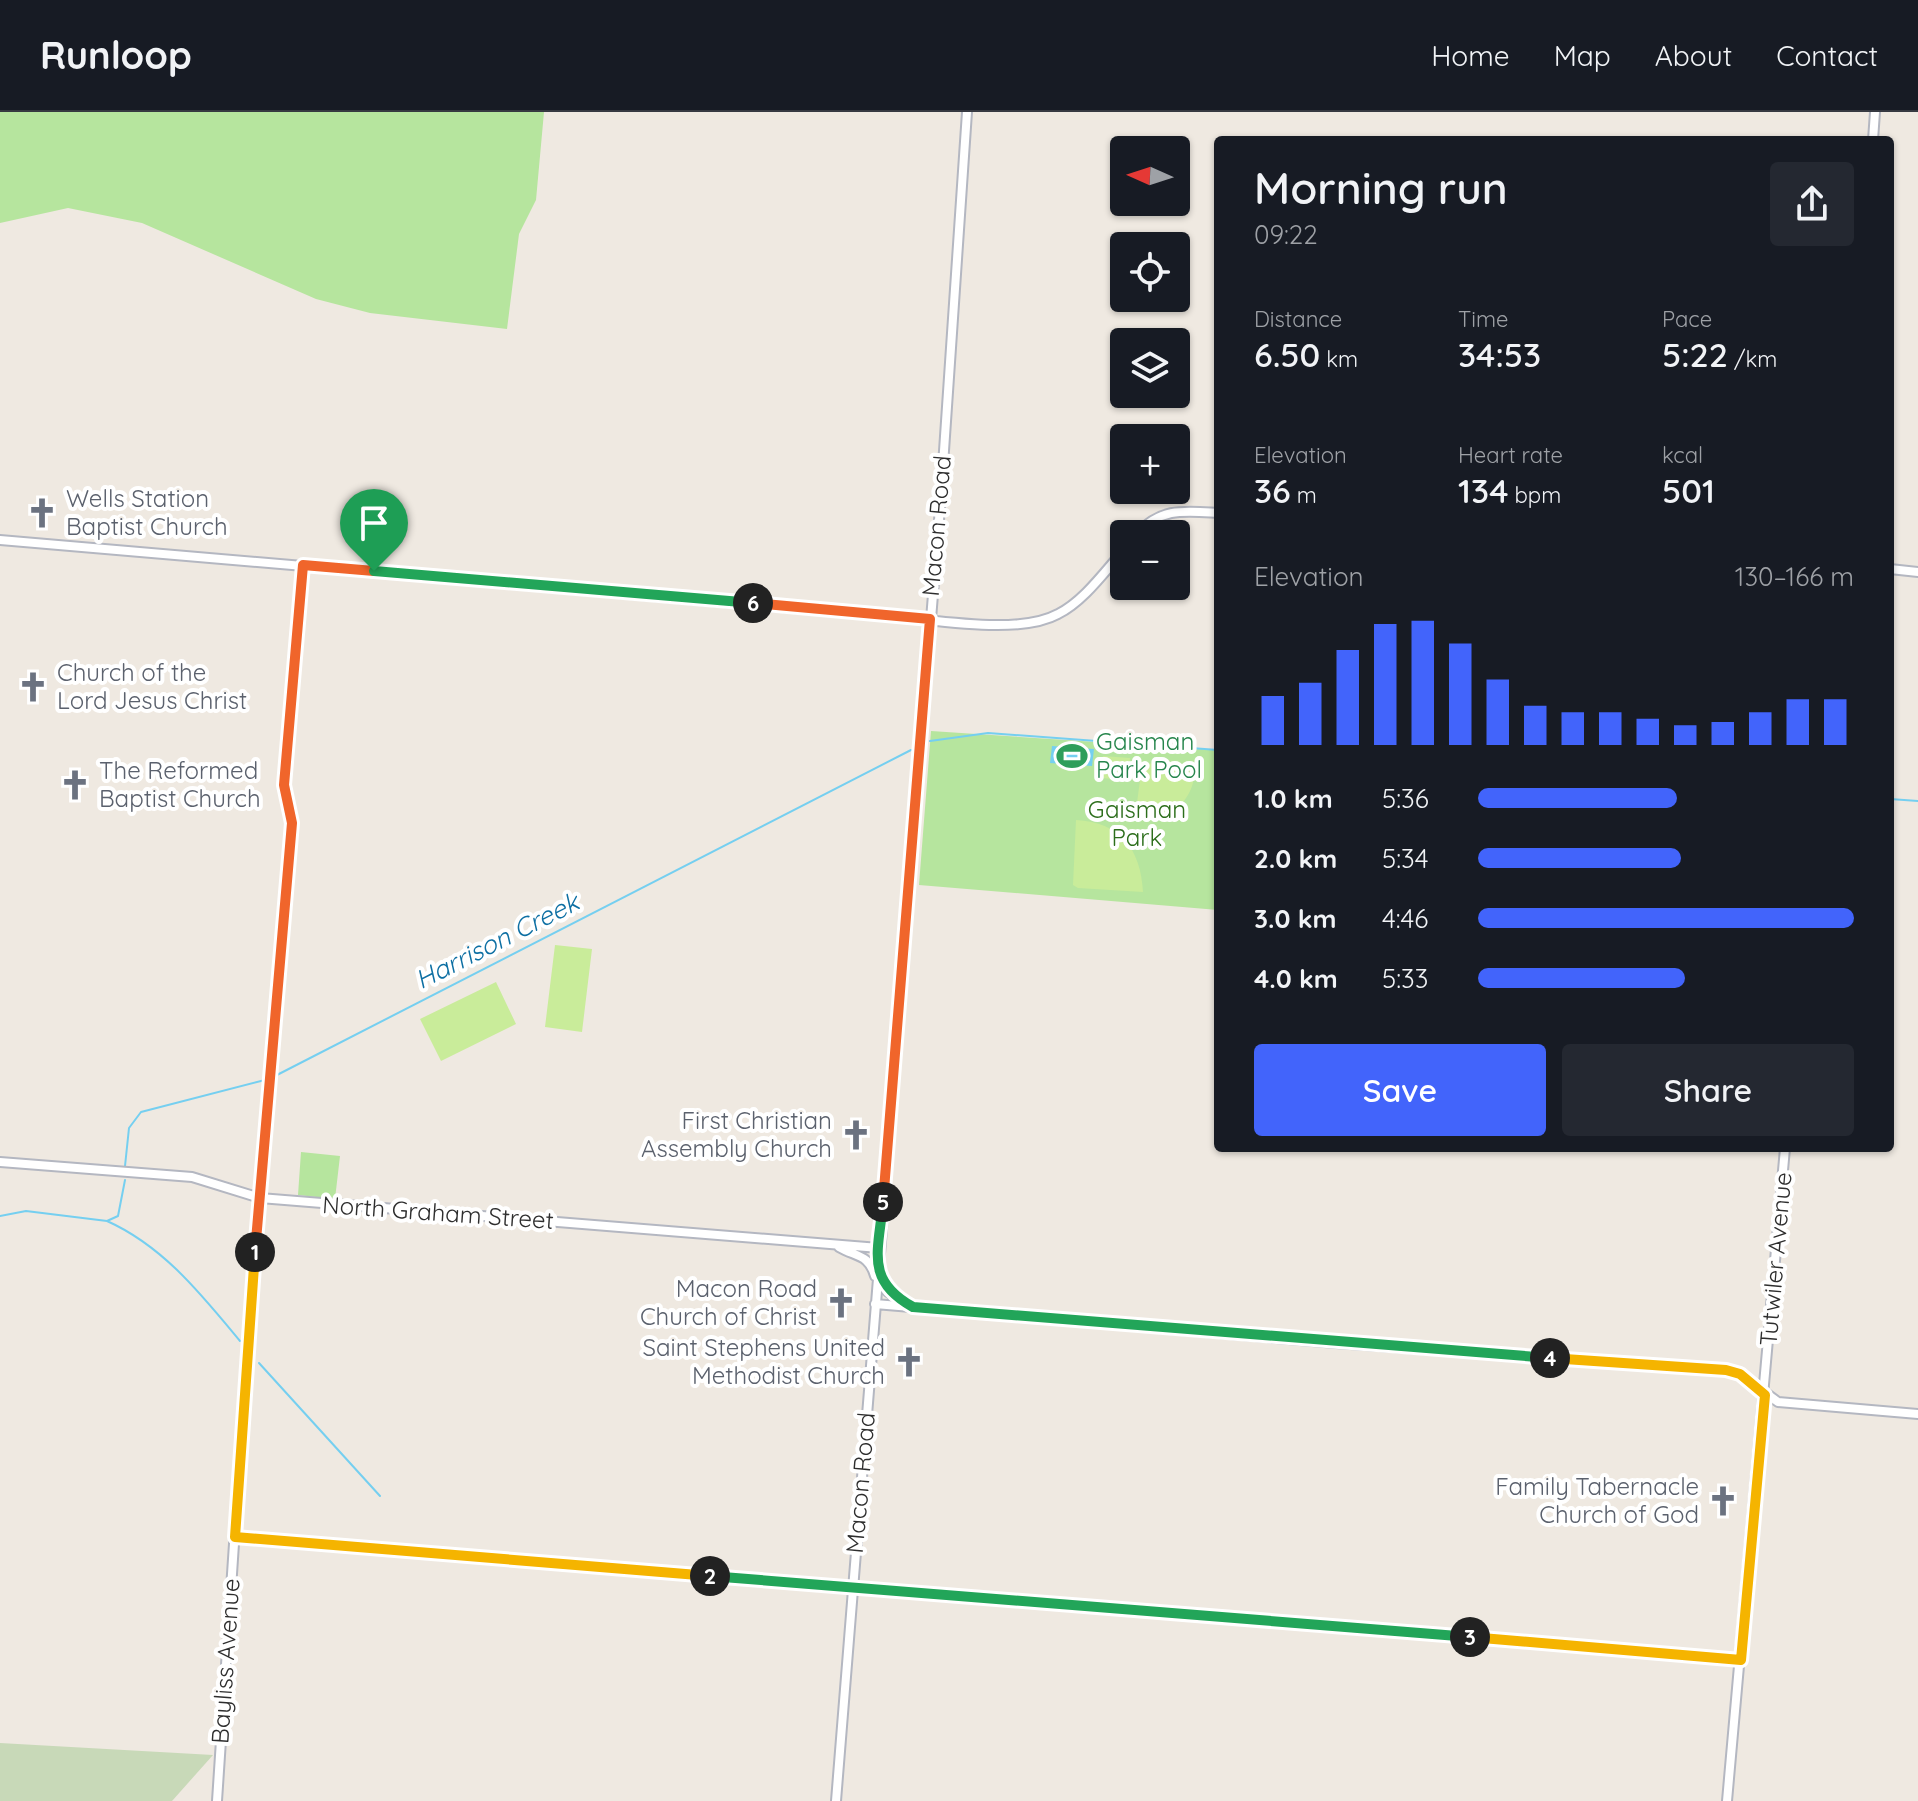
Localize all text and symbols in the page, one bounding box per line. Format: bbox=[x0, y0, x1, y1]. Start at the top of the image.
text: Runloop bbox=[40, 31, 192, 79]
text: Home bbox=[1431, 38, 1510, 73]
text: Map bbox=[1554, 38, 1611, 73]
text: About bbox=[1655, 38, 1732, 73]
text: Contact bbox=[1776, 38, 1878, 73]
north arrow bbox=[1110, 136, 1190, 216]
map controls bbox=[1110, 136, 1190, 600]
text: Morning run bbox=[1254, 160, 1508, 215]
button: share bbox=[1770, 162, 1854, 246]
text: 09:22 bbox=[1254, 218, 1318, 251]
button: locate bbox=[1110, 232, 1190, 312]
text: Distance bbox=[1254, 305, 1342, 333]
text: Time bbox=[1458, 305, 1509, 333]
text: Pace bbox=[1662, 305, 1712, 333]
button: layers bbox=[1110, 328, 1190, 408]
text: 6.50 bbox=[1254, 333, 1320, 376]
text: 34:53 bbox=[1458, 333, 1541, 376]
text: 5:22 bbox=[1662, 333, 1728, 376]
text: km bbox=[1320, 345, 1358, 373]
text: /km bbox=[1728, 345, 1777, 373]
button: + bbox=[1110, 424, 1190, 504]
text: Elevation bbox=[1254, 441, 1347, 469]
text: Heart rate bbox=[1458, 441, 1563, 469]
text: kcal bbox=[1662, 441, 1703, 469]
street label: Macon Road bbox=[915, 454, 957, 598]
text: 36 bbox=[1254, 469, 1291, 512]
text: 134 bbox=[1458, 469, 1508, 512]
text: 501 bbox=[1662, 469, 1715, 512]
text: m bbox=[1291, 481, 1317, 509]
text: bpm bbox=[1508, 481, 1561, 509]
place label: Wells Station Baptist Church bbox=[66, 483, 228, 541]
pin bbox=[340, 489, 408, 571]
church icon: Wells Station Baptist Church bbox=[25, 496, 59, 530]
icon: arrive bbox=[352, 501, 396, 545]
button: − bbox=[1110, 520, 1190, 600]
text: Elevation bbox=[1254, 560, 1364, 593]
text: 130–166 m bbox=[1735, 560, 1854, 593]
pin: 6 bbox=[733, 583, 773, 623]
text: 6 bbox=[747, 589, 759, 617]
place label: Church of the Lord Jesus Christ bbox=[57, 657, 247, 715]
church icon: Church of the Lord Jesus Christ bbox=[16, 670, 50, 704]
place label: Gaisman Park Pool bbox=[1096, 726, 1202, 784]
sports icon: Gaisman Park Pool bbox=[1055, 739, 1089, 773]
place label: The Reformed Baptist Church bbox=[99, 755, 261, 813]
church icon: The Reformed Baptist Church bbox=[58, 768, 92, 802]
text: 1.0 km bbox=[1254, 782, 1333, 815]
text: 5:36 bbox=[1382, 782, 1429, 815]
park label: Gaisman Park bbox=[1088, 794, 1186, 852]
text: 2.0 km bbox=[1254, 842, 1337, 875]
text: 5:34 bbox=[1382, 842, 1428, 875]
water label: Harrison Creek bbox=[409, 884, 586, 996]
text: 3.0 km bbox=[1254, 902, 1336, 935]
text: 4:46 bbox=[1382, 902, 1428, 935]
text: 4.0 km bbox=[1254, 962, 1338, 995]
text: 5:33 bbox=[1382, 962, 1428, 995]
button: Save bbox=[1254, 1044, 1546, 1136]
button: Share bbox=[1562, 1044, 1854, 1136]
place label: First Christian Assembly Church bbox=[641, 1105, 832, 1163]
church icon: First Christian Assembly Church bbox=[839, 1118, 873, 1152]
street label: Tutwiler Avenue bbox=[1752, 1171, 1798, 1347]
pin: 5 bbox=[863, 1182, 903, 1222]
text: 5 bbox=[877, 1188, 889, 1216]
street label: North Graham Street bbox=[321, 1189, 555, 1235]
pin: 1 bbox=[235, 1232, 275, 1272]
text: 1 bbox=[251, 1238, 259, 1266]
place label: Macon Road Church of Christ bbox=[640, 1273, 817, 1331]
church icon: Macon Road Church of Christ bbox=[824, 1286, 858, 1320]
place label: Saint Stephens United Methodist Church bbox=[643, 1332, 885, 1390]
pin: 4 bbox=[1530, 1338, 1570, 1378]
text: 4 bbox=[1544, 1344, 1556, 1372]
church icon: Saint Stephens United Methodist Church bbox=[892, 1345, 926, 1379]
street label: Macon Road bbox=[839, 1411, 881, 1555]
place label: Family Tabernacle Church of God bbox=[1495, 1471, 1699, 1529]
church icon: Family Tabernacle Church of God bbox=[1706, 1484, 1740, 1518]
pin: 2 bbox=[690, 1556, 730, 1596]
text: 2 bbox=[704, 1562, 716, 1590]
street label: Bayliss Avenue bbox=[204, 1577, 246, 1745]
pin: 3 bbox=[1450, 1617, 1490, 1657]
text: 3 bbox=[1464, 1623, 1476, 1651]

